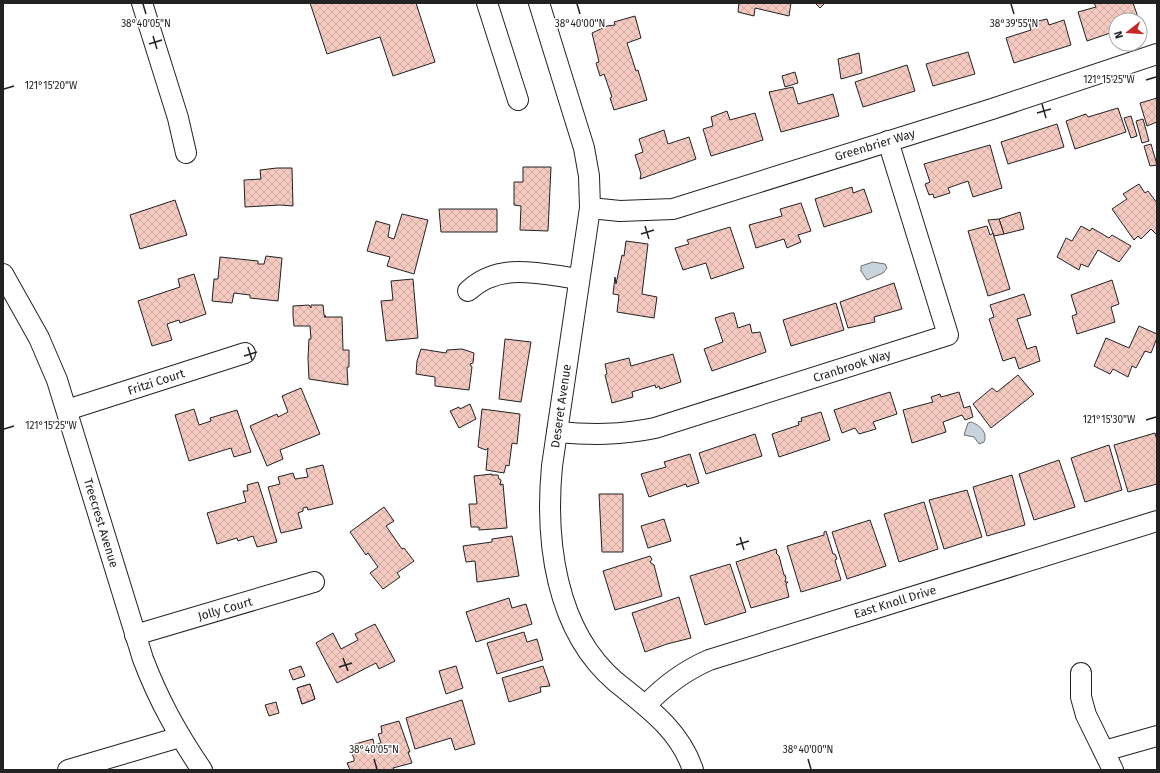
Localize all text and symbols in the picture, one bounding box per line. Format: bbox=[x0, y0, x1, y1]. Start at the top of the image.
north arrow bbox=[1108, 12, 1148, 52]
text: 38°40'05"N bbox=[121, 18, 171, 30]
text: 38°40'00"N bbox=[555, 18, 605, 30]
text: 38°39'55"N bbox=[990, 18, 1038, 30]
text: N bbox=[1112, 29, 1126, 40]
text: 121°15'25"W bbox=[1083, 74, 1136, 86]
text: 121°15'20"W bbox=[25, 80, 78, 92]
street label: Greenbrier Way bbox=[833, 126, 917, 164]
street label: Cranbrook Way bbox=[811, 347, 893, 385]
street label: Deseret Avenue bbox=[548, 363, 574, 449]
street label: Fritzi Court bbox=[126, 366, 187, 398]
text: 121°15'30"W bbox=[1083, 414, 1136, 426]
text: 121°15'25"W bbox=[25, 420, 78, 432]
street label: Treecrest Avenue bbox=[81, 477, 121, 569]
street label: East Knoll Drive bbox=[852, 583, 938, 621]
street label: Jolly Court bbox=[196, 594, 255, 623]
text: 38°40'05"N bbox=[349, 744, 399, 756]
text: 38°40'00"N bbox=[783, 744, 833, 756]

